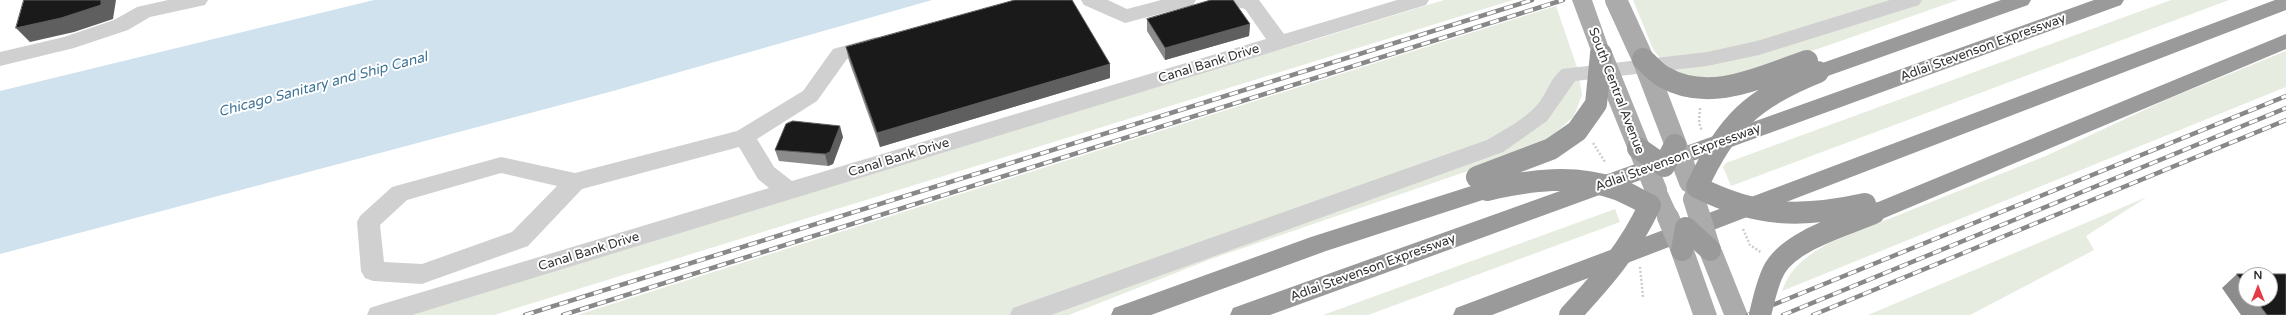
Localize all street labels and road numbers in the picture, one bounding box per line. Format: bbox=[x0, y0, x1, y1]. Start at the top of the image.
street label: Adlai Stevenson Expressway bbox=[1898, 11, 2068, 85]
street label: South Central Avenue bbox=[1585, 25, 1647, 157]
street label: Canal Bank Drive bbox=[1157, 41, 1261, 87]
street label: Adlai Stevenson Expressway bbox=[1593, 121, 1763, 195]
street label: Canal Bank Drive bbox=[847, 135, 951, 181]
street label: Canal Bank Drive bbox=[537, 229, 641, 275]
street label: Adlai Stevenson Expressway bbox=[1288, 231, 1458, 305]

